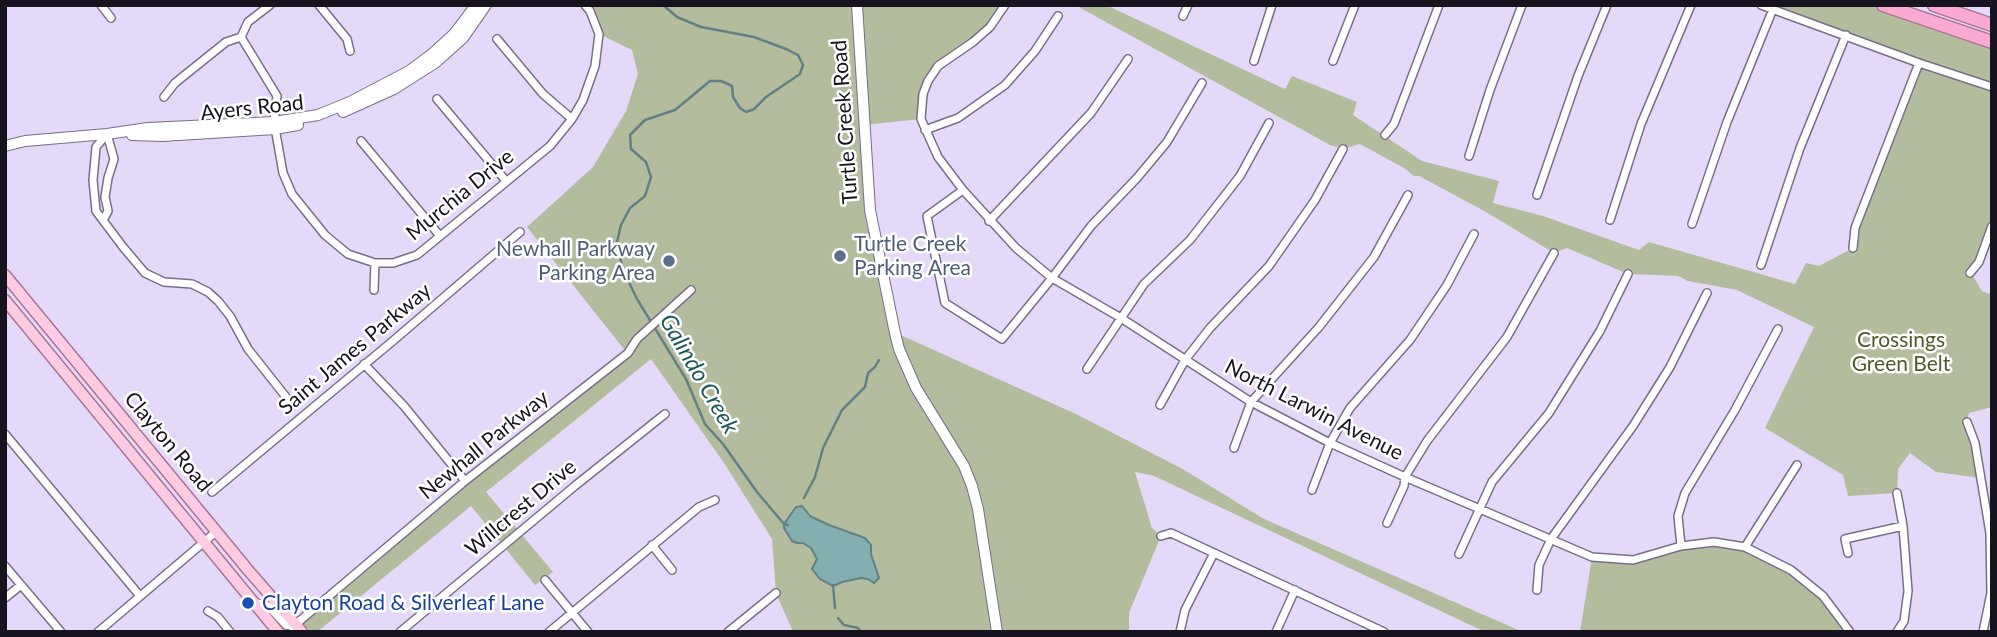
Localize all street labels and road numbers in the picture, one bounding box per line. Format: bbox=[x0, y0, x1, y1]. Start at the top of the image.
street label: Turtle Creek Road bbox=[827, 39, 863, 205]
street label: Ayers Road bbox=[199, 90, 305, 126]
street label: Murchia Drive bbox=[401, 144, 519, 246]
street label: Saint James Parkway bbox=[274, 278, 436, 420]
street label: North Larwin Avenue bbox=[1221, 354, 1407, 466]
street label: Newhall Parkway bbox=[414, 385, 554, 505]
street label: Clayton Road bbox=[119, 387, 217, 497]
street label: Willcrest Drive bbox=[460, 454, 582, 562]

